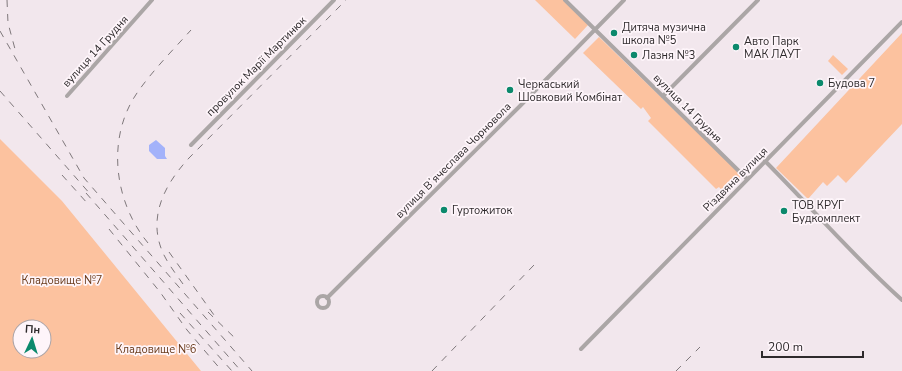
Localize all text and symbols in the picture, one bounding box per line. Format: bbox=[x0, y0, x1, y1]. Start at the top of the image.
street label: вулиця 14 Грудня bbox=[59, 12, 132, 90]
street label: провулок Марії Мартинюк bbox=[203, 13, 310, 120]
place label: Дитяча музична школа №5 bbox=[622, 20, 706, 48]
marker: Дитяча музична школа №5 bbox=[609, 28, 619, 38]
place label: Авто Парк МАК ЛАУТ bbox=[744, 34, 801, 62]
marker: Авто Парк МАК ЛАУТ bbox=[731, 42, 741, 52]
place label: Лазня №3 bbox=[642, 48, 695, 63]
marker: Лазня №3 bbox=[629, 50, 639, 60]
street label: вулиця 14 Грудня bbox=[650, 71, 725, 146]
place label: Будова 7 bbox=[828, 76, 875, 91]
place label: Черкаський Шовковий Комбінат bbox=[518, 77, 622, 105]
marker: Будова 7 bbox=[815, 78, 825, 88]
marker: Черкаський Шовковий Комбінат bbox=[505, 85, 515, 95]
street label: вулиця Вʼячеслава Чорновола bbox=[392, 99, 515, 221]
street label: Різдвяна вулиця bbox=[700, 144, 771, 215]
place label: ТОВ КРУГ Будкомплект bbox=[792, 198, 860, 226]
place label: Гуртожиток bbox=[452, 203, 512, 218]
marker: Гуртожиток bbox=[439, 205, 449, 215]
marker: ТОВ КРУГ Будкомплект bbox=[779, 206, 789, 216]
park label: Кладовище №7 bbox=[22, 273, 102, 288]
north arrow bbox=[12, 319, 52, 359]
text: Пн bbox=[25, 322, 41, 338]
scale bar bbox=[762, 333, 863, 359]
text: 200 m bbox=[768, 339, 803, 355]
park label: Кладовище №6 bbox=[116, 342, 197, 357]

